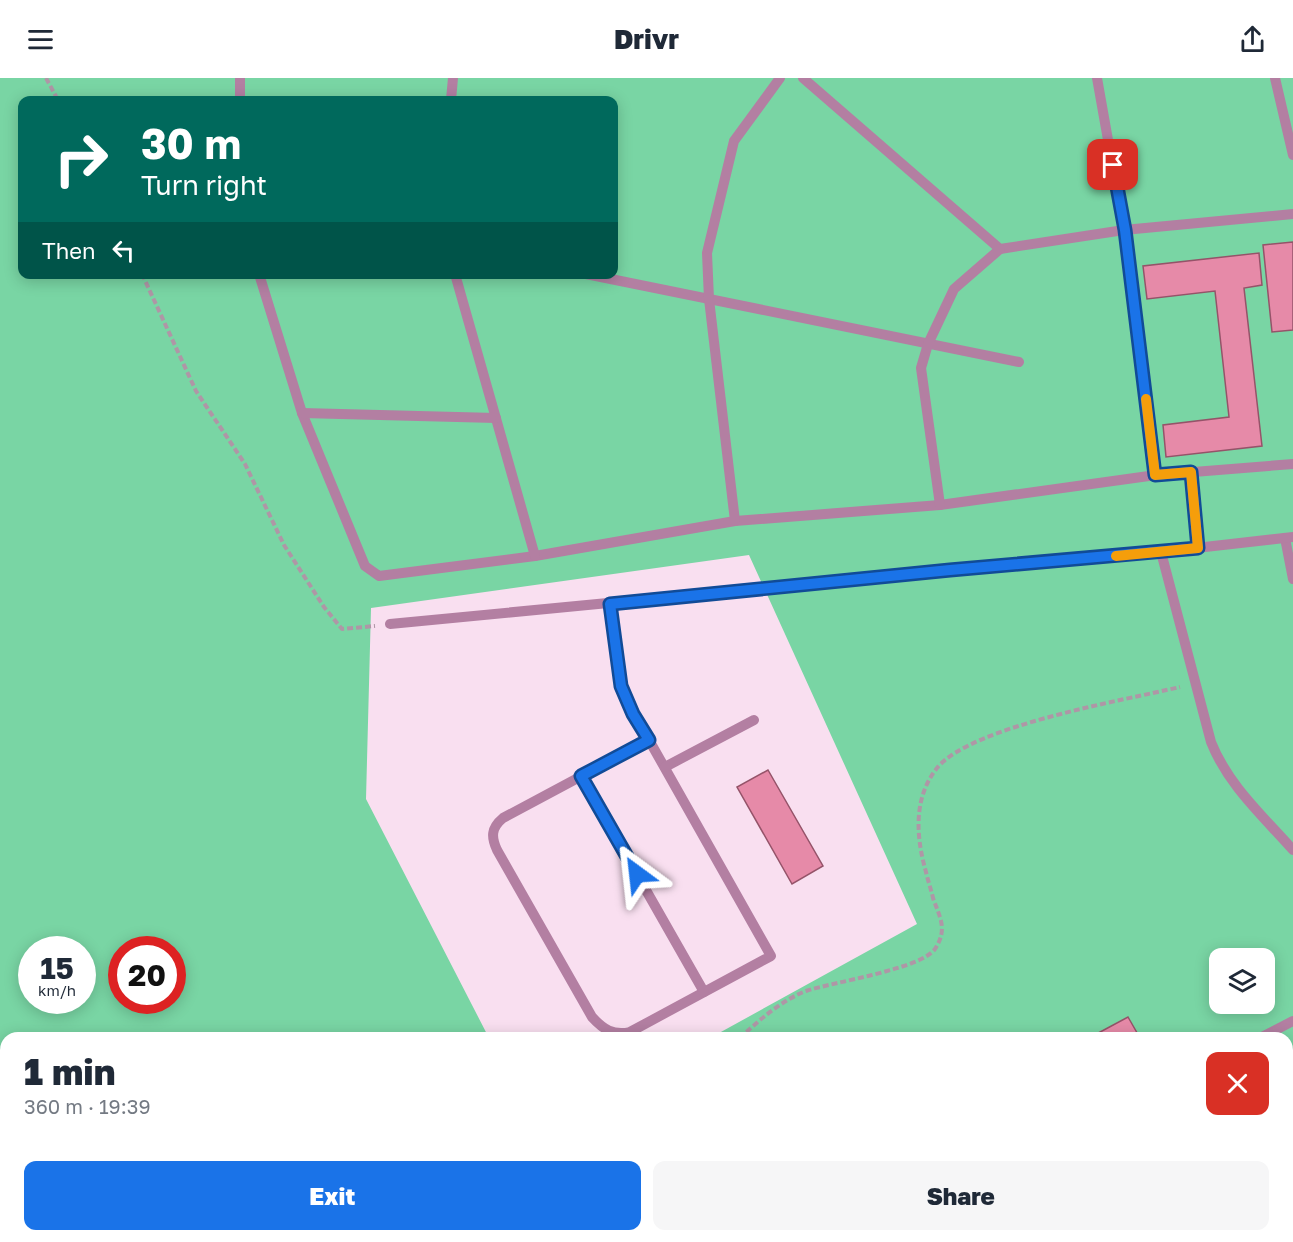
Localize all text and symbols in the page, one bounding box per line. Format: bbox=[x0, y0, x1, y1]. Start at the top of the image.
icon: menu bbox=[24, 23, 57, 56]
text: Drivr bbox=[614, 23, 679, 55]
icon: share bbox=[1236, 23, 1269, 56]
text: 30 m bbox=[141, 118, 241, 168]
icon: right bbox=[42, 120, 120, 198]
pin bbox=[1087, 139, 1138, 190]
icon: arrive bbox=[1096, 148, 1129, 181]
text: Turn right bbox=[141, 169, 267, 201]
icon: left bbox=[107, 234, 140, 267]
text: Then bbox=[42, 237, 95, 264]
position arrow bbox=[605, 842, 669, 906]
speed limit sign: 20 bbox=[108, 936, 186, 1014]
map controls bbox=[1209, 948, 1275, 1014]
button: layers bbox=[1209, 948, 1275, 1014]
text: 15 bbox=[40, 950, 74, 986]
text: km/h bbox=[38, 981, 76, 999]
text: 1 min bbox=[24, 1050, 115, 1093]
button: close bbox=[1206, 1052, 1269, 1115]
text: 360 m · 19:39 bbox=[24, 1094, 151, 1118]
button: Exit bbox=[24, 1161, 641, 1230]
button: Share bbox=[653, 1161, 1269, 1230]

